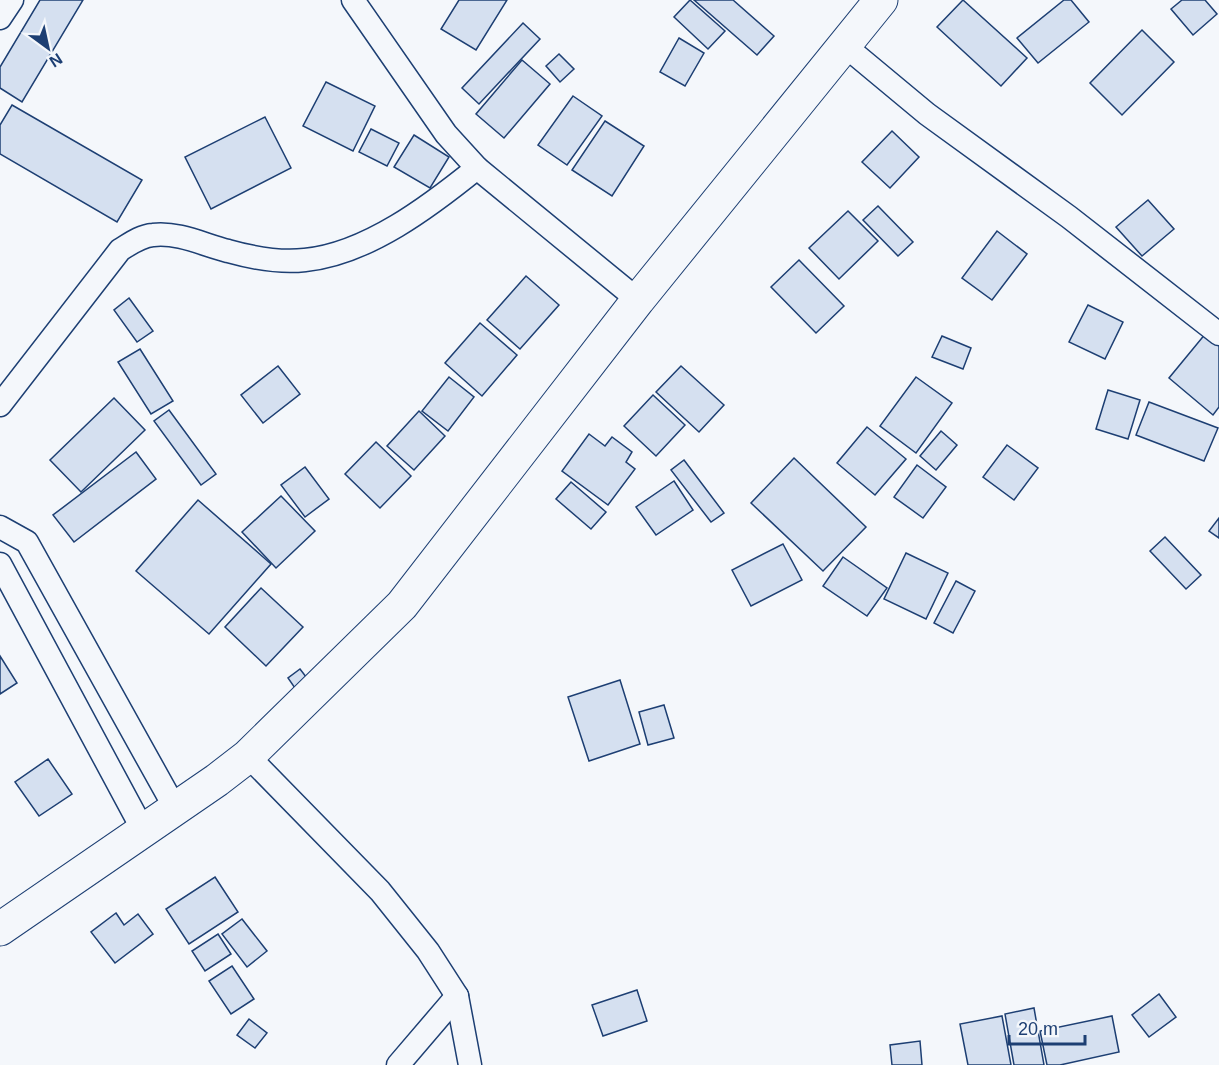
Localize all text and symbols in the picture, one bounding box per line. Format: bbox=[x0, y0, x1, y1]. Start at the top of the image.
north arrow bbox=[18, 18, 78, 78]
text: N bbox=[46, 50, 65, 70]
scale bar bbox=[1009, 1008, 1086, 1046]
text: 20 m bbox=[1018, 1019, 1058, 1039]

